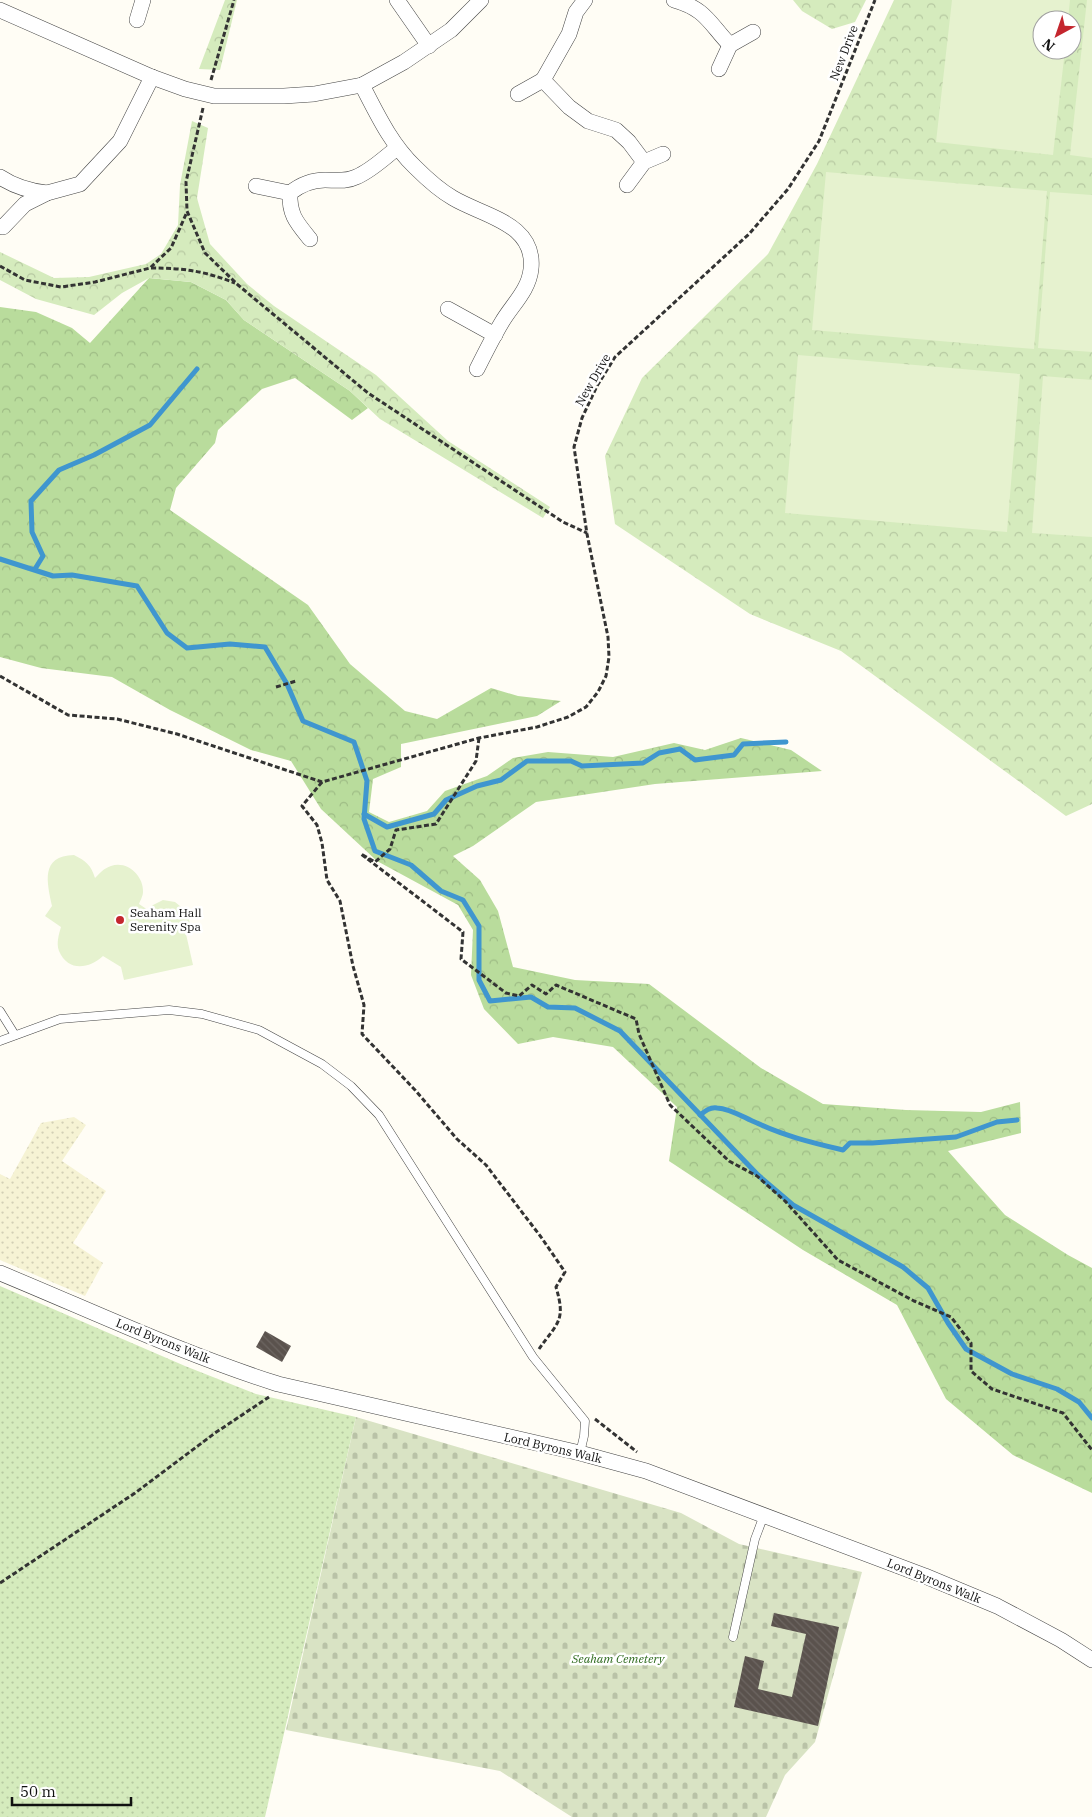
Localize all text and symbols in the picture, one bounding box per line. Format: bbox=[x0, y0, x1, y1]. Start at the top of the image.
north arrow bbox=[1032, 10, 1082, 60]
street label: New Drive bbox=[826, 23, 861, 83]
text: N bbox=[1039, 35, 1059, 55]
street label: New Drive bbox=[572, 351, 614, 409]
place label: Seaham Hall Serenity Spa bbox=[130, 905, 202, 934]
marker: Seaham Hall Serenity Spa bbox=[114, 914, 126, 926]
street label: Lord Byrons Walk bbox=[114, 1315, 212, 1366]
street label: Lord Byrons Walk bbox=[503, 1429, 604, 1466]
street label: Lord Byrons Walk bbox=[885, 1555, 983, 1606]
park label: Seaham Cemetery bbox=[571, 1651, 666, 1666]
scale bar bbox=[12, 1774, 131, 1806]
text: 50 m bbox=[20, 1782, 56, 1801]

